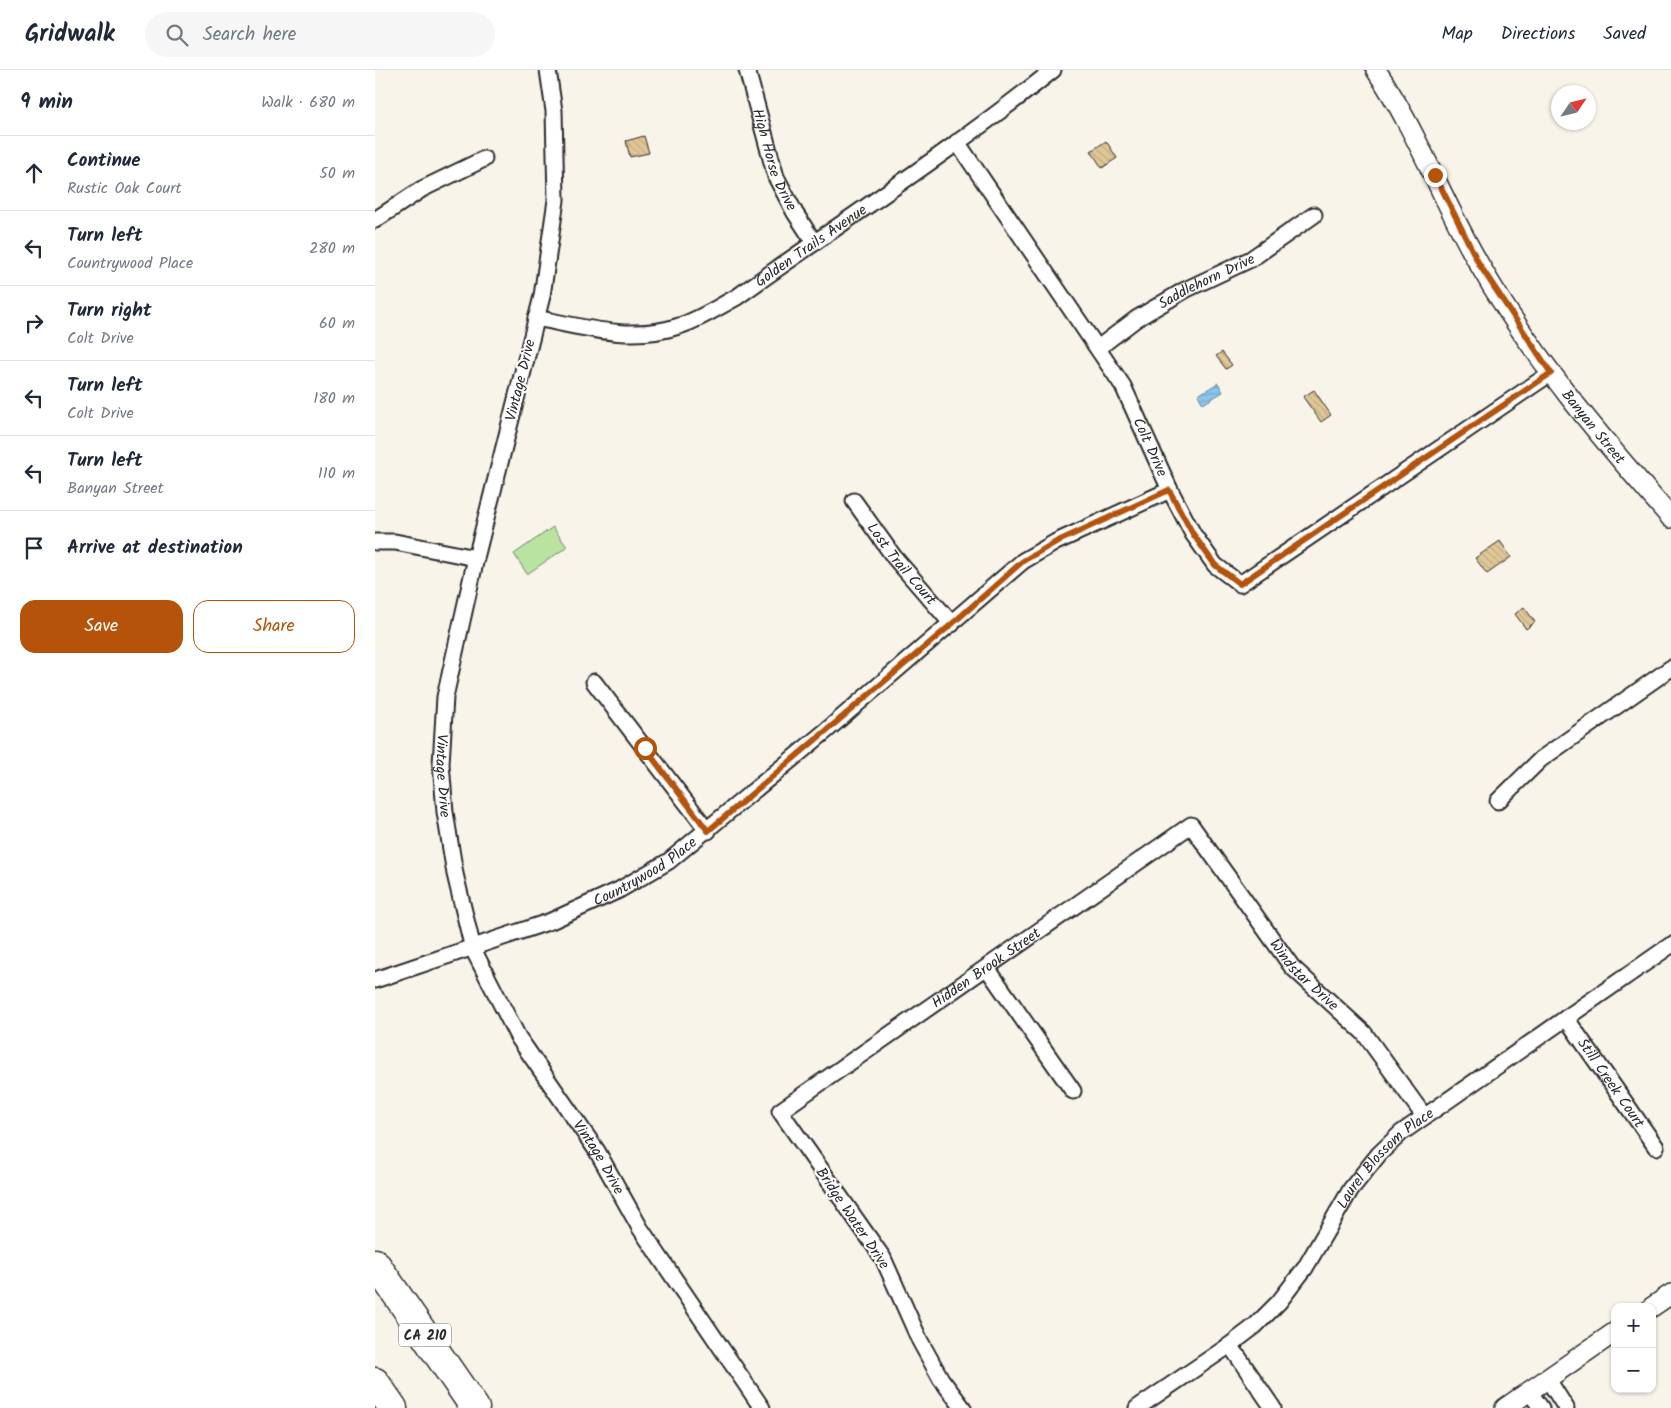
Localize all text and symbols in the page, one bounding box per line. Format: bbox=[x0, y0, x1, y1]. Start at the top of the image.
search box bbox=[145, 12, 495, 57]
text: Gridwalk bbox=[25, 15, 115, 54]
text: Search here bbox=[203, 20, 296, 50]
text: Map bbox=[1441, 20, 1473, 49]
text: Directions bbox=[1501, 20, 1575, 49]
text: Saved bbox=[1603, 20, 1646, 49]
icon: search bbox=[163, 21, 191, 49]
north arrow bbox=[1551, 85, 1596, 130]
text: 9 min bbox=[20, 86, 73, 119]
text: Walk · 680 m bbox=[261, 90, 355, 115]
street label: High Horse Drive bbox=[745, 106, 803, 216]
text: Continue bbox=[67, 146, 140, 176]
icon: ahead bbox=[20, 159, 48, 187]
text: 50 m bbox=[319, 161, 355, 186]
route end bbox=[1424, 164, 1447, 187]
text: Rustic Oak Court bbox=[67, 176, 182, 201]
street label: Golden Trails Avenue bbox=[750, 199, 872, 294]
text: Turn left bbox=[67, 221, 142, 251]
icon: left bbox=[20, 234, 48, 262]
text: 280 m bbox=[309, 236, 355, 261]
street label: Saddlehorn Drive bbox=[1154, 248, 1260, 316]
text: Countrywood Place bbox=[67, 251, 193, 276]
text: Turn right bbox=[67, 296, 152, 326]
icon: right bbox=[20, 309, 48, 337]
text: 60 m bbox=[319, 311, 355, 336]
text: Colt Drive bbox=[67, 326, 134, 351]
street label: Vintage Drive bbox=[499, 337, 543, 424]
text: Turn left bbox=[67, 371, 142, 401]
icon: left bbox=[20, 384, 48, 412]
street label: Banyan Street bbox=[1555, 385, 1631, 470]
text: 180 m bbox=[313, 386, 355, 411]
text: Colt Drive bbox=[67, 401, 134, 426]
street label: Colt Drive bbox=[1126, 414, 1174, 481]
text: Turn left bbox=[67, 446, 142, 476]
icon: left bbox=[20, 459, 48, 487]
text: 110 m bbox=[318, 461, 355, 486]
text: Banyan Street bbox=[67, 476, 164, 501]
street label: Lost Trail Court bbox=[860, 518, 942, 611]
text: Arrive at destination bbox=[67, 533, 243, 563]
icon: arrive bbox=[20, 534, 48, 562]
button: Save bbox=[20, 600, 183, 653]
button: Share bbox=[193, 600, 355, 653]
street label: Vintage Drive bbox=[428, 733, 457, 820]
route start bbox=[634, 737, 657, 760]
street label: Countrywood Place bbox=[589, 831, 703, 913]
street label: Hidden Brook Street bbox=[927, 922, 1046, 1015]
street label: Windstar Drive bbox=[1263, 934, 1344, 1017]
street label: Still Creek Court bbox=[1570, 1033, 1650, 1133]
street label: Laurel Blossom Place bbox=[1331, 1102, 1440, 1214]
street label: Vintage Drive bbox=[566, 1115, 630, 1199]
street label: Bridge Water Drive bbox=[809, 1162, 896, 1275]
map controls bbox=[1611, 1303, 1656, 1393]
button: + bbox=[1611, 1303, 1656, 1348]
road number: CA 210 bbox=[399, 1324, 451, 1346]
button: − bbox=[1611, 1348, 1656, 1393]

